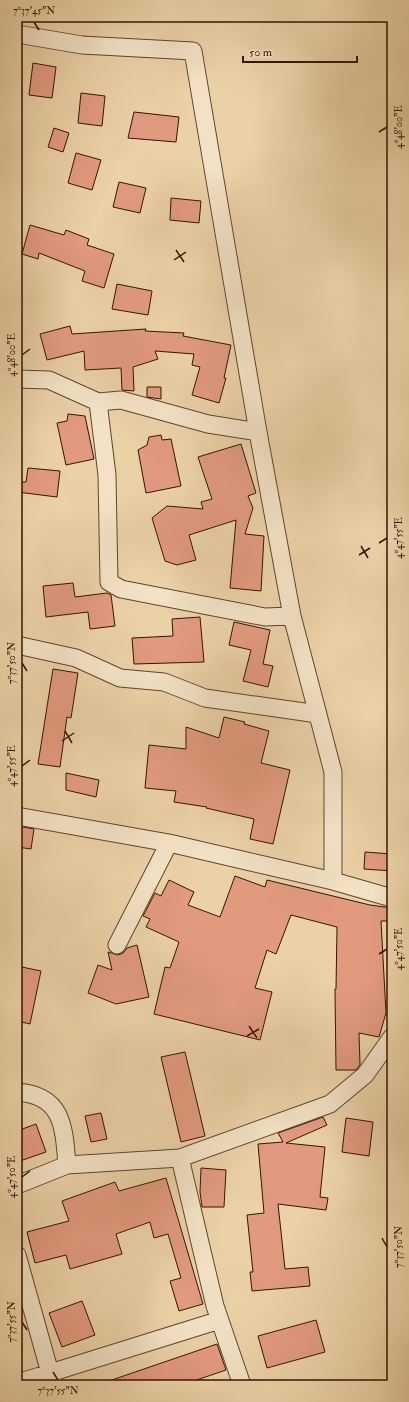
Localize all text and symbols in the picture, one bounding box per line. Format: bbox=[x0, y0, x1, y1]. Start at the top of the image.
text: 7°37'45"N bbox=[13, 5, 55, 17]
scale bar bbox=[243, 38, 357, 64]
text: 50 m bbox=[249, 45, 273, 60]
text: 4°48'00"E bbox=[393, 105, 405, 149]
text: 4°48'00"E bbox=[6, 333, 18, 377]
text: 4°47'55"E bbox=[393, 517, 405, 559]
text: 7°37'50"N bbox=[6, 642, 18, 684]
text: 4°47'55"E bbox=[6, 745, 18, 787]
text: 4°47'50"E bbox=[393, 928, 405, 970]
text: 4°47'50"E bbox=[6, 1156, 18, 1198]
text: 7°37'50"N bbox=[393, 1226, 405, 1268]
text: 7°37'55"N bbox=[6, 1301, 18, 1343]
text: 7°37'55"N bbox=[37, 1385, 79, 1397]

